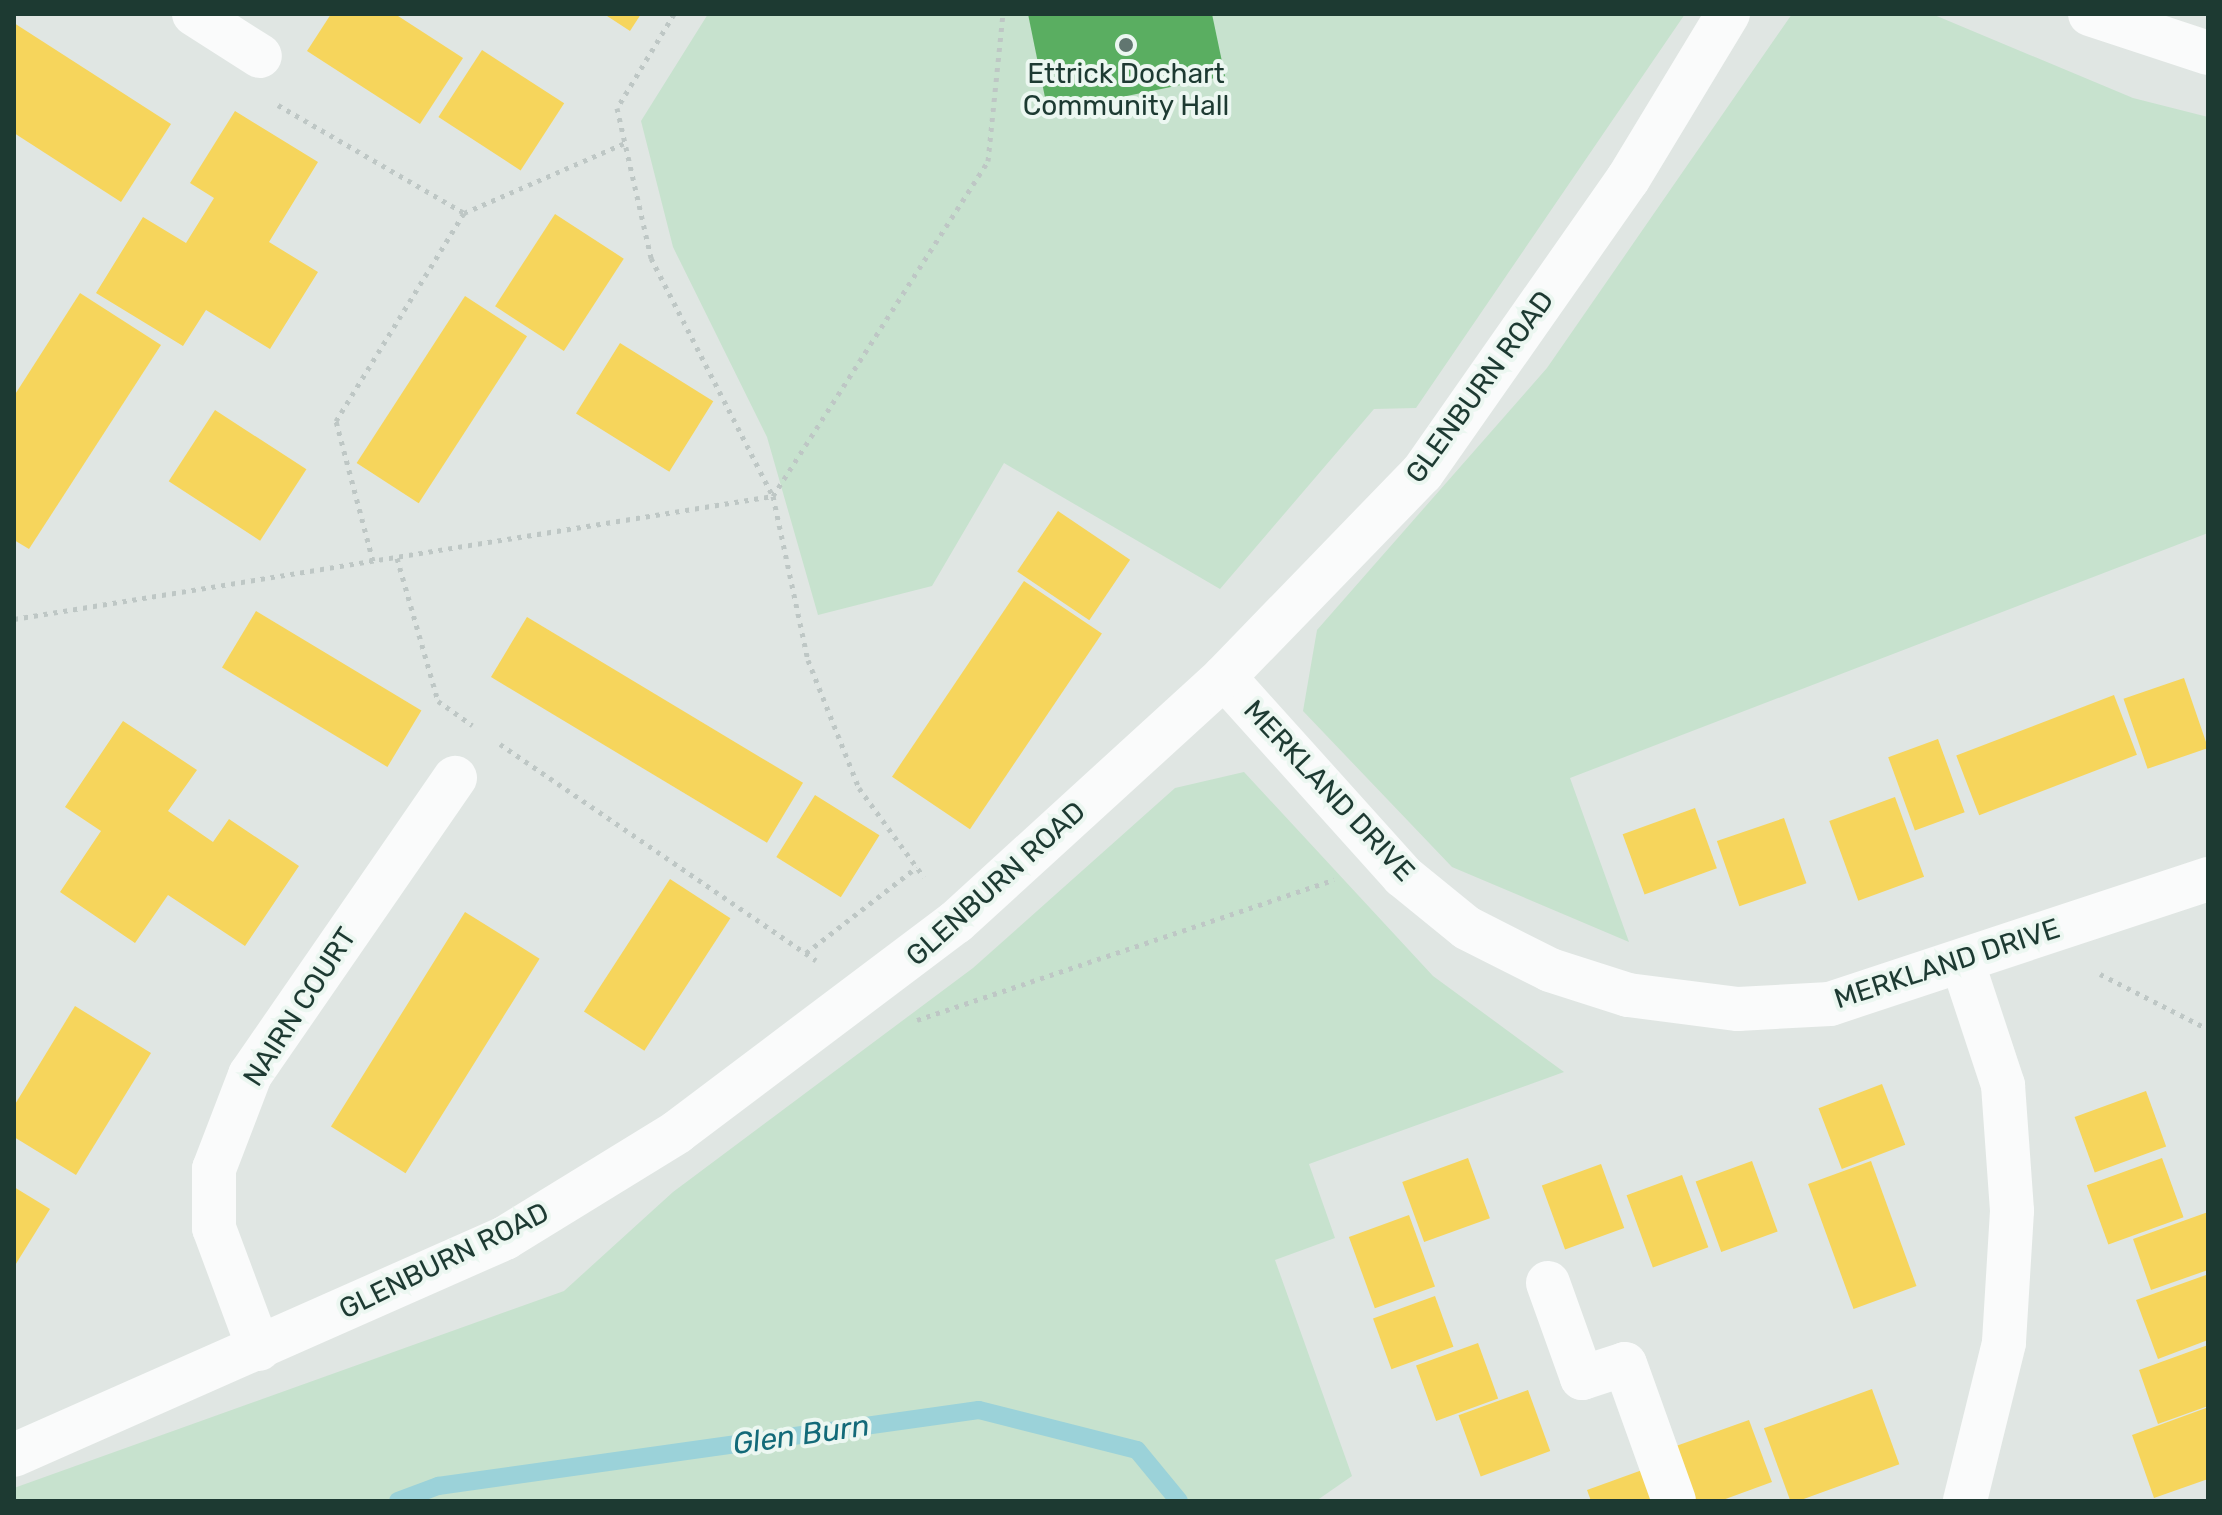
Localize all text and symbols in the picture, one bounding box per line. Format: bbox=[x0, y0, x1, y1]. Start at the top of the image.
marker: Ettrick Dochart Community Hall bbox=[1117, 36, 1135, 54]
place label: Ettrick Dochart Community Hall bbox=[1022, 57, 1230, 123]
street label: GLENBURN ROAD bbox=[1399, 284, 1561, 490]
street label: MERKLAND DRIVE bbox=[1237, 694, 1421, 888]
street label: GLENBURN ROAD bbox=[900, 795, 1092, 973]
street label: MERKLAND DRIVE bbox=[1830, 912, 2064, 1016]
street label: NAIRN COURT bbox=[236, 922, 364, 1092]
street label: GLENBURN ROAD bbox=[334, 1196, 554, 1326]
water label: Glen Burn bbox=[730, 1408, 872, 1462]

